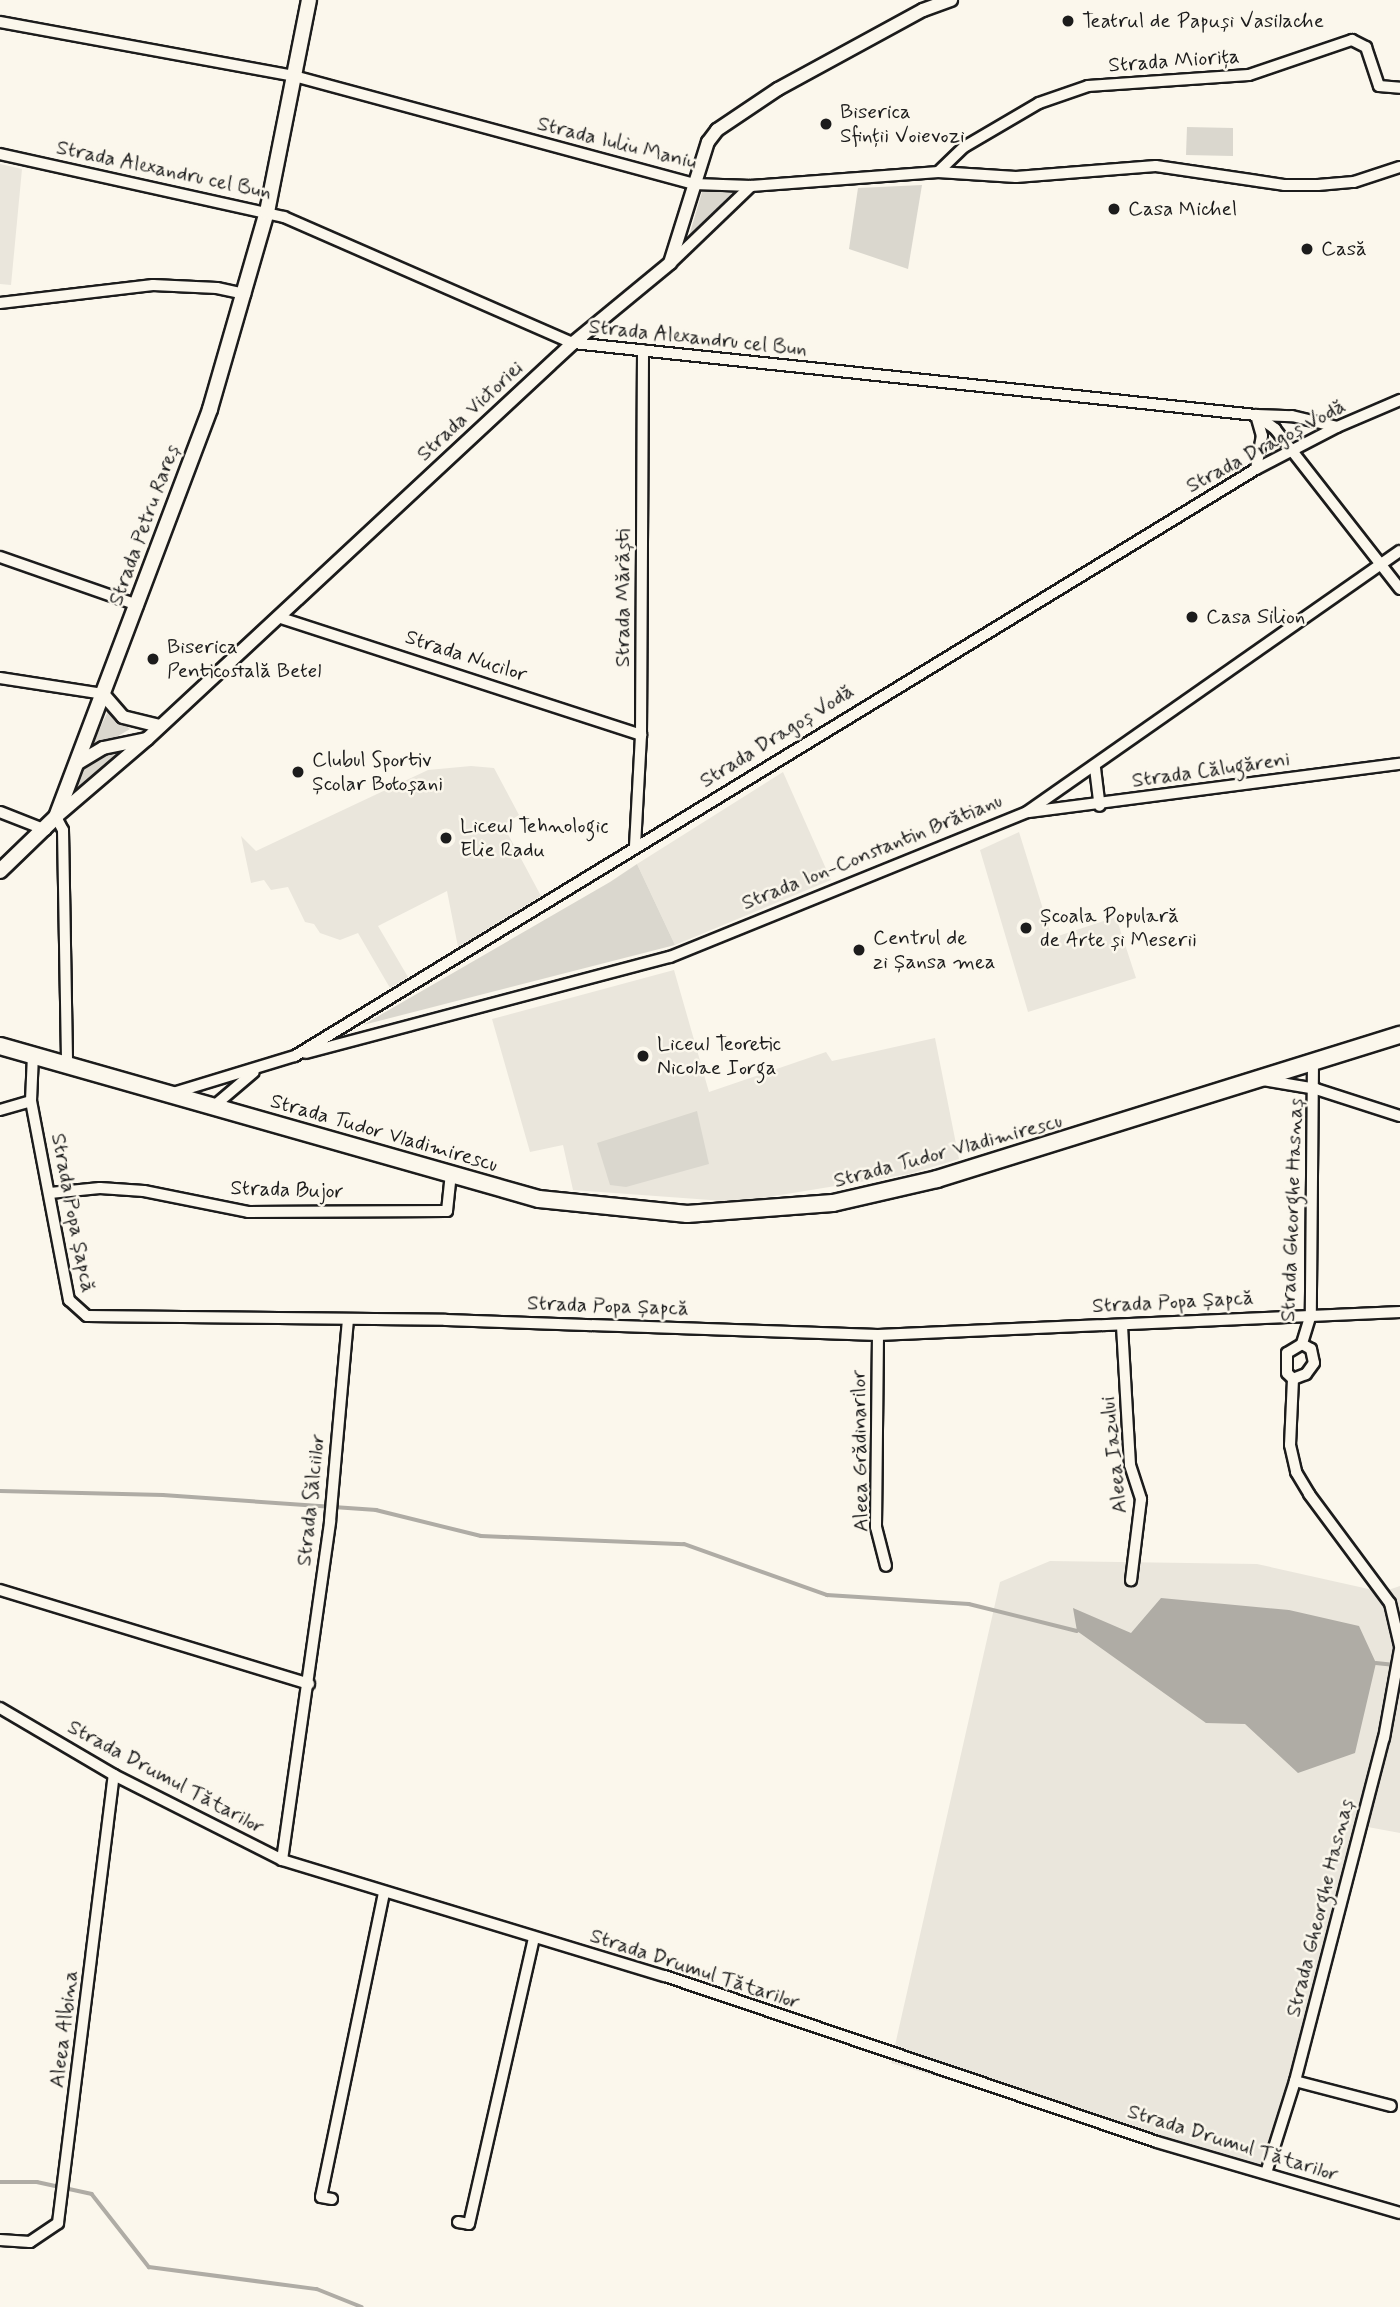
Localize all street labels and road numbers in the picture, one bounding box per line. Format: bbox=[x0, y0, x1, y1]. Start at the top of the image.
street label: Strada Miorița bbox=[1109, 44, 1239, 78]
street label: Strada Iuliu Maniu bbox=[532, 110, 702, 176]
street label: Strada Alexandru cel Bun bbox=[53, 135, 275, 205]
street label: Strada Alexandru cel Bun bbox=[587, 314, 809, 362]
street label: Strada Victoriei bbox=[412, 355, 528, 467]
street label: Strada Dragoș Vodă bbox=[1182, 393, 1350, 499]
street label: Strada Petru Rareș bbox=[104, 442, 184, 608]
street label: Strada Mărăști bbox=[610, 529, 636, 667]
street label: Strada Nucilor bbox=[403, 625, 529, 687]
street label: Strada Dragoș Vodă bbox=[695, 678, 859, 794]
street label: Strada Călugăreni bbox=[1129, 746, 1293, 794]
street label: Strada Ion-Constantin Brătianu bbox=[736, 787, 1008, 917]
street label: Strada Tudor Vladimirescu bbox=[271, 1089, 497, 1177]
street label: Strada Gheorghe Hasnaș bbox=[1275, 1097, 1309, 1323]
street label: Strada Tudor Vladimirescu bbox=[835, 1109, 1061, 1193]
street label: Strada Popa Șapcă bbox=[45, 1132, 101, 1294]
street label: Strada Bujor bbox=[229, 1175, 345, 1205]
street label: Strada Popa Șapcă bbox=[1092, 1285, 1254, 1319]
street label: Strada Popa Șapcă bbox=[527, 1291, 689, 1321]
street label: Aleea Grădinarilor bbox=[846, 1370, 874, 1532]
street label: Aleea Iazului bbox=[1095, 1395, 1133, 1515]
street label: Strada Sălciilor bbox=[291, 1432, 331, 1568]
street label: Strada Drumul Tătarilor bbox=[63, 1714, 269, 1840]
street label: Strada Gheorghe Hasnaș bbox=[1281, 1796, 1359, 2020]
street label: Strada Drumul Tătarilor bbox=[587, 1923, 803, 2015]
street label: Aleea Albina bbox=[44, 1968, 84, 2090]
street label: Strada Drumul Tătarilor bbox=[1124, 2099, 1342, 2187]

